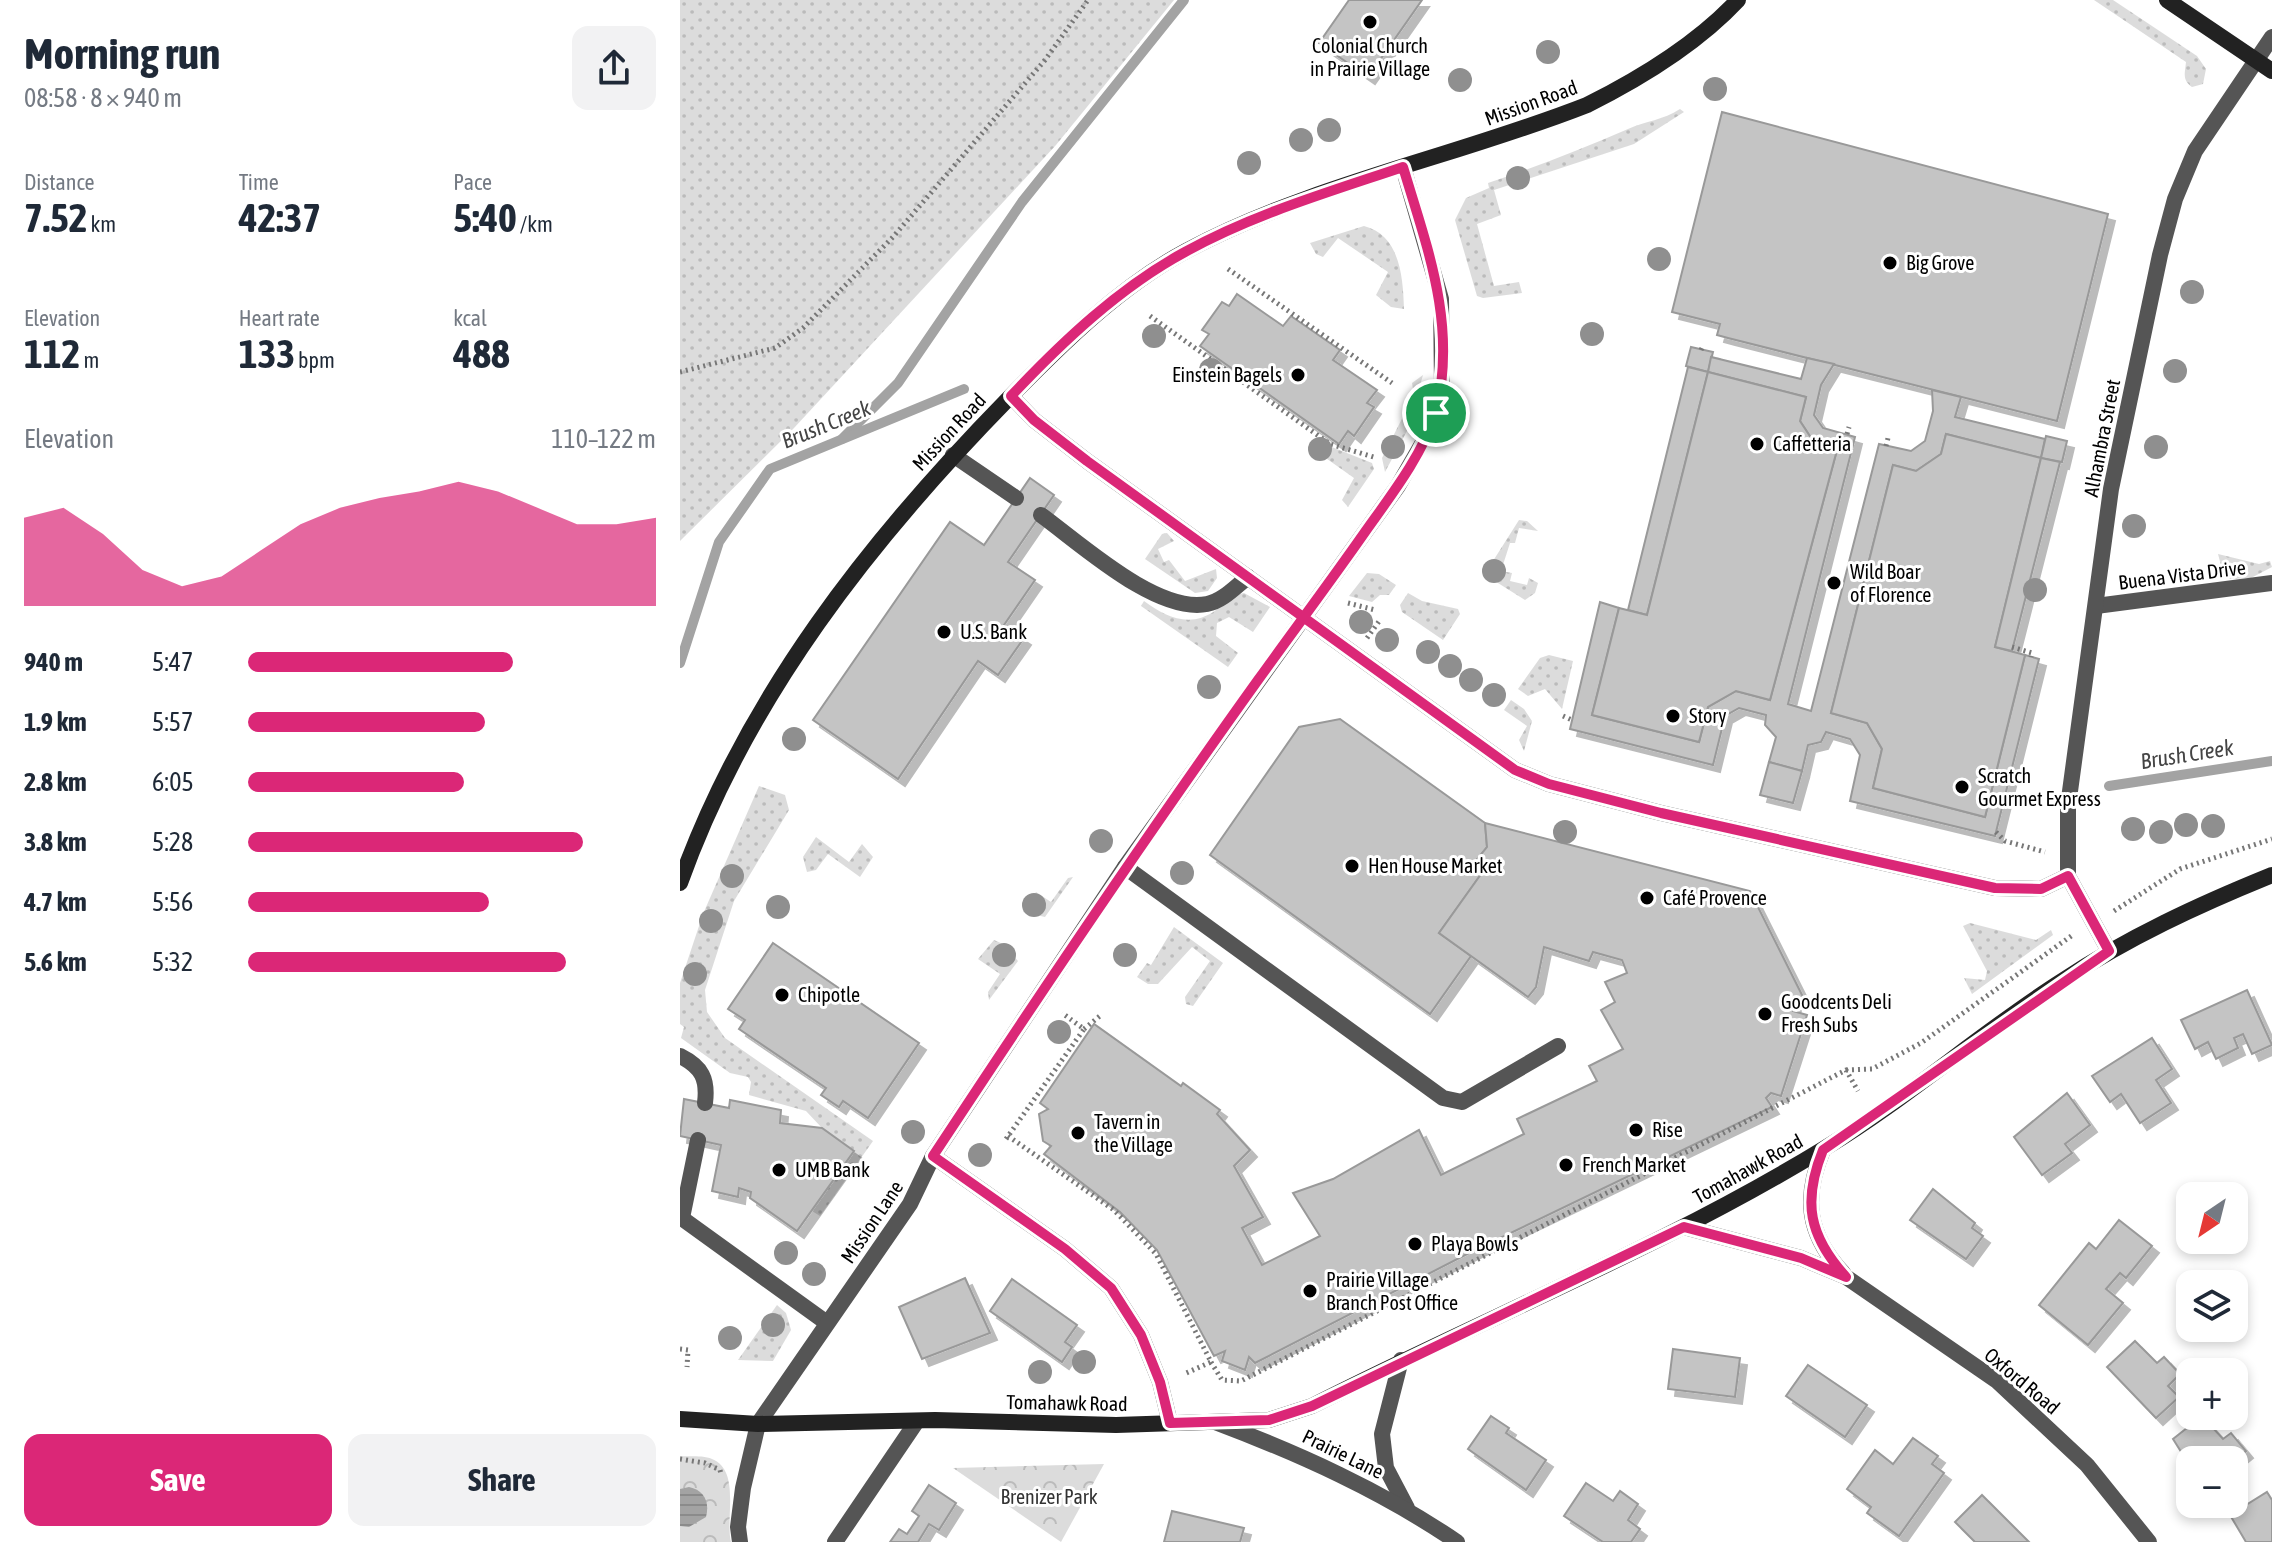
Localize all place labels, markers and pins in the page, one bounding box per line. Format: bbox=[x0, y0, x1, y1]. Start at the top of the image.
marker: Colonial Church in Prairie Village bbox=[1361, 13, 1379, 31]
place label: Colonial Church in Prairie Village bbox=[1310, 34, 1430, 80]
place label: Big Grove bbox=[1906, 251, 1974, 274]
marker: Big Grove bbox=[1881, 254, 1899, 272]
place label: Einstein Bagels bbox=[1172, 363, 1282, 386]
marker: Einstein Bagels bbox=[1289, 366, 1307, 384]
pin bbox=[1402, 379, 1470, 447]
place label: Caffetteria bbox=[1773, 432, 1851, 455]
marker: Caffetteria bbox=[1748, 435, 1766, 453]
place label: Wild Boar of Florence bbox=[1850, 560, 1931, 606]
marker: Wild Boar of Florence bbox=[1825, 574, 1843, 592]
place label: U.S. Bank bbox=[960, 620, 1027, 643]
marker: U.S. Bank bbox=[935, 623, 953, 641]
place label: Story bbox=[1689, 704, 1727, 727]
marker: Story bbox=[1664, 707, 1682, 725]
place label: Scratch Gourmet Express bbox=[1978, 764, 2101, 810]
marker: Scratch Gourmet Express bbox=[1953, 778, 1971, 796]
place label: Hen House Market bbox=[1368, 854, 1503, 877]
marker: Hen House Market bbox=[1343, 857, 1361, 875]
place label: Café Provence bbox=[1663, 886, 1767, 909]
marker: Café Provence bbox=[1638, 889, 1656, 907]
place label: Chipotle bbox=[798, 983, 860, 1006]
marker: Chipotle bbox=[773, 986, 791, 1004]
place label: Goodcents Deli Fresh Subs bbox=[1781, 990, 1892, 1036]
marker: Goodcents Deli Fresh Subs bbox=[1756, 1005, 1774, 1023]
place label: Tavern in the Village bbox=[1094, 1110, 1173, 1156]
place label: Rise bbox=[1652, 1118, 1683, 1141]
marker: Rise bbox=[1627, 1121, 1645, 1139]
marker: Tavern in the Village bbox=[1069, 1124, 1087, 1142]
place label: French Market bbox=[1582, 1153, 1686, 1176]
marker: French Market bbox=[1557, 1156, 1575, 1174]
place label: UMB Bank bbox=[795, 1158, 870, 1181]
marker: UMB Bank bbox=[770, 1161, 788, 1179]
place label: Playa Bowls bbox=[1431, 1232, 1518, 1255]
marker: Playa Bowls bbox=[1406, 1235, 1424, 1253]
place label: Prairie Village Branch Post Office bbox=[1326, 1268, 1458, 1314]
marker: Prairie Village Branch Post Office bbox=[1301, 1282, 1319, 1300]

